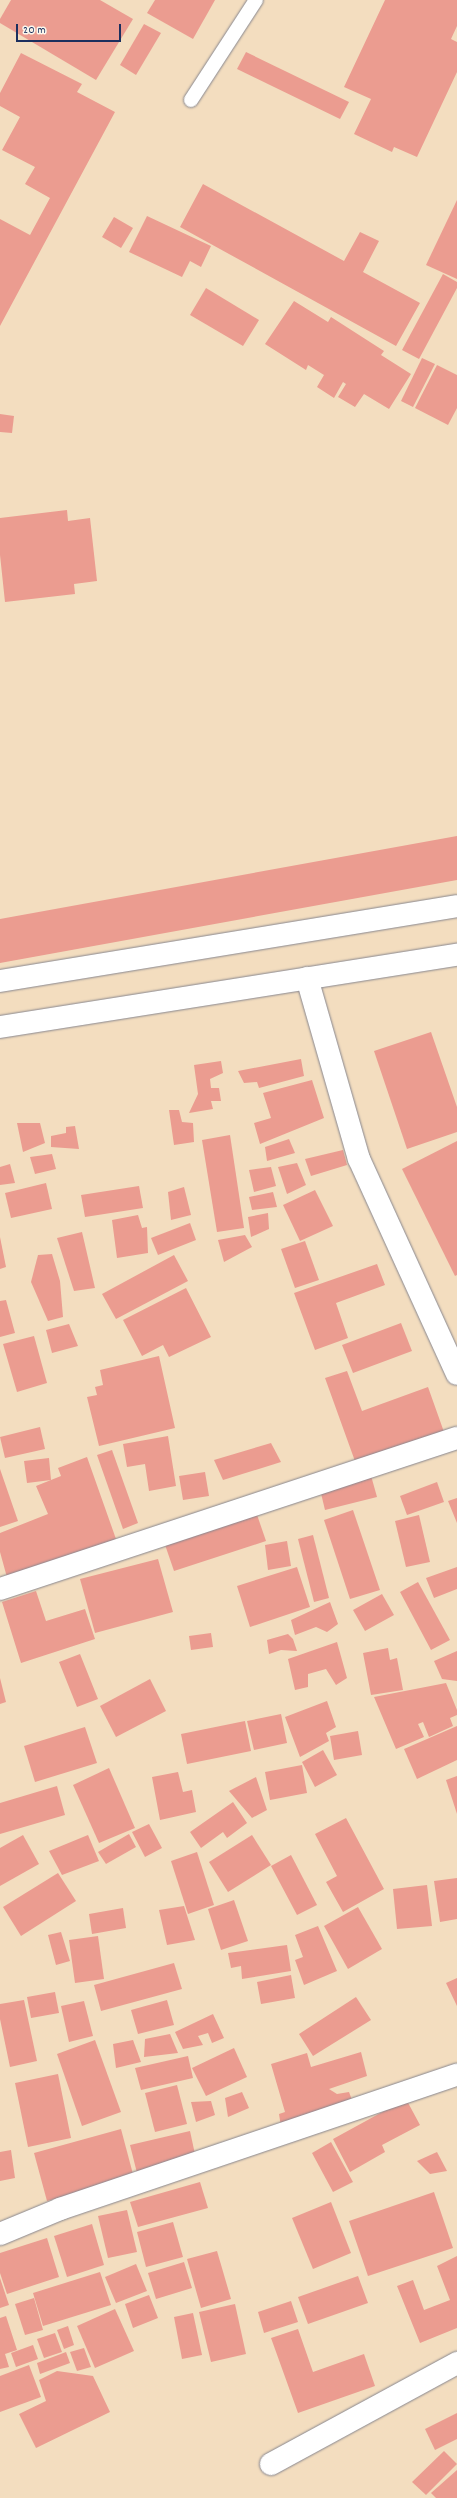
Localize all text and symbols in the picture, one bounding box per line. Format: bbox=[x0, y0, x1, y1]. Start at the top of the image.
scale bar bbox=[18, 16, 123, 42]
text: 20 m bbox=[23, 22, 46, 39]

